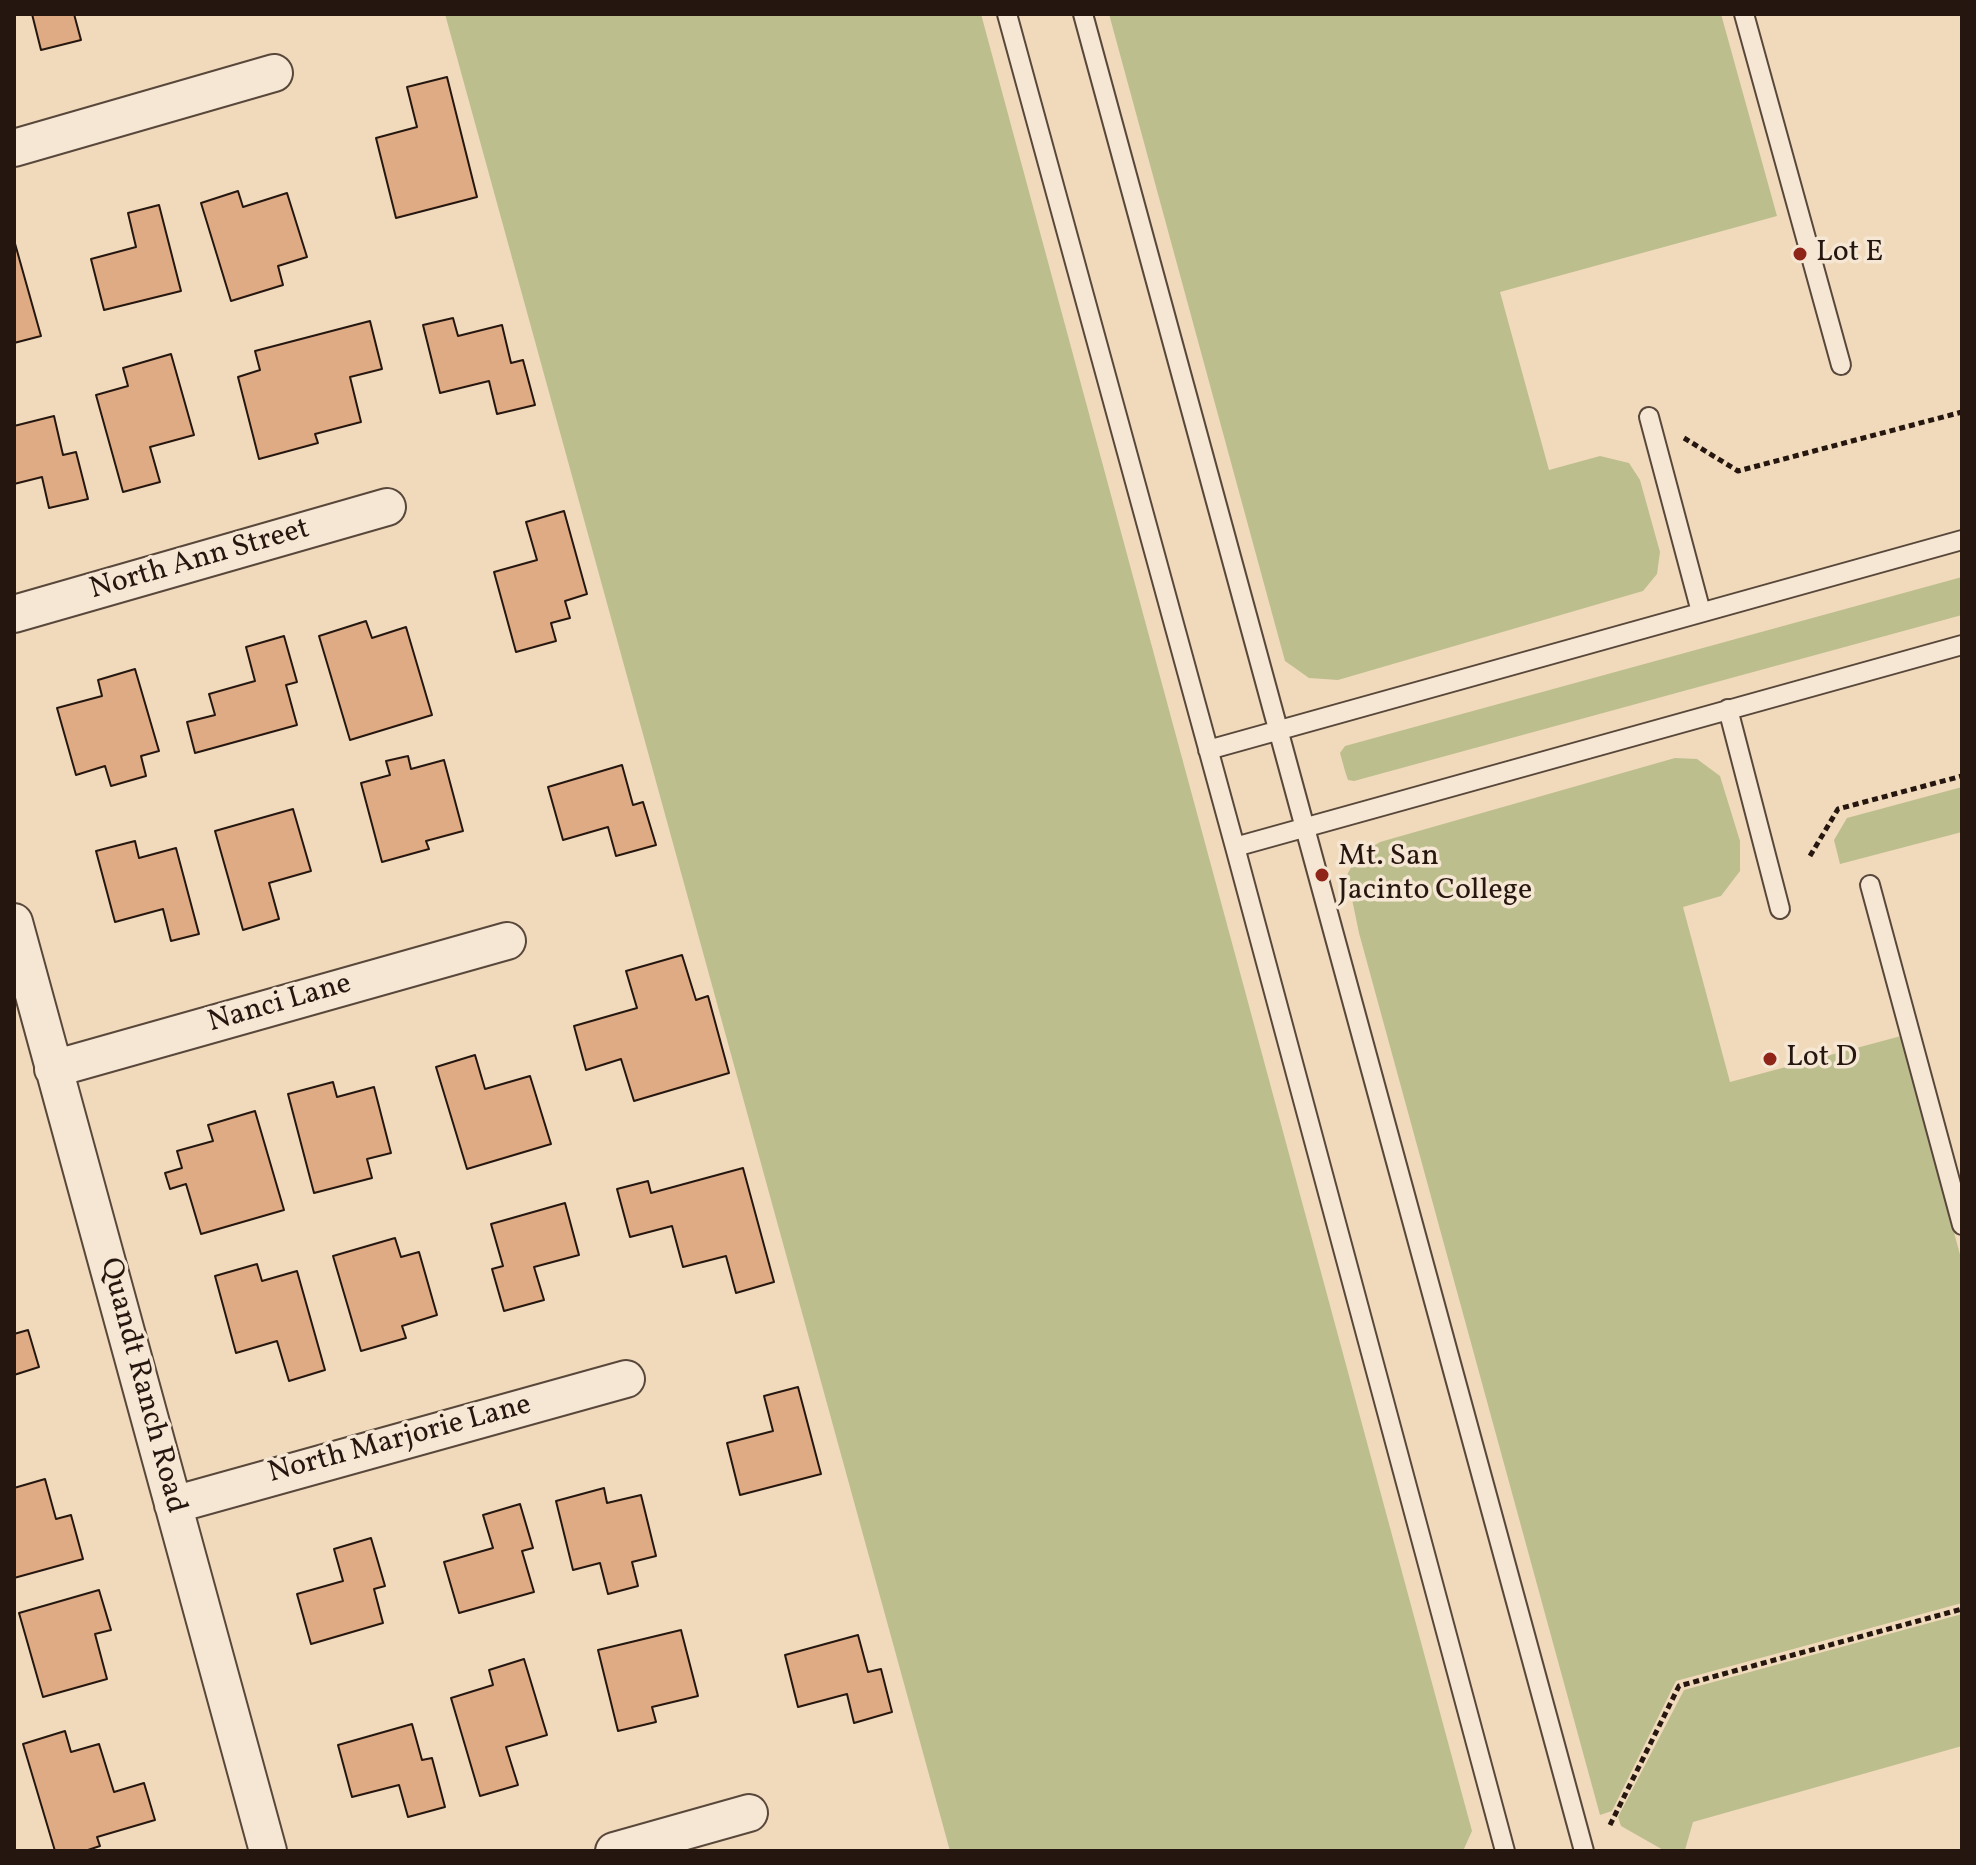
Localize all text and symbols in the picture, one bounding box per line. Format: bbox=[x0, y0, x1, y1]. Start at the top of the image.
place label: Lot E bbox=[1816, 236, 1883, 272]
marker: Lot E bbox=[1791, 245, 1809, 263]
street label: North Ann Street bbox=[86, 512, 314, 610]
place label: Mt. San Jacinto College bbox=[1338, 840, 1532, 910]
marker: Mt. San Jacinto College bbox=[1313, 866, 1331, 884]
street label: Nanci Lane bbox=[204, 967, 356, 1043]
place label: Lot D bbox=[1786, 1041, 1857, 1077]
marker: Lot D bbox=[1761, 1050, 1779, 1068]
street label: Quandt Ranch Road bbox=[90, 1254, 192, 1518]
street label: North Marjorie Lane bbox=[265, 1389, 535, 1493]

